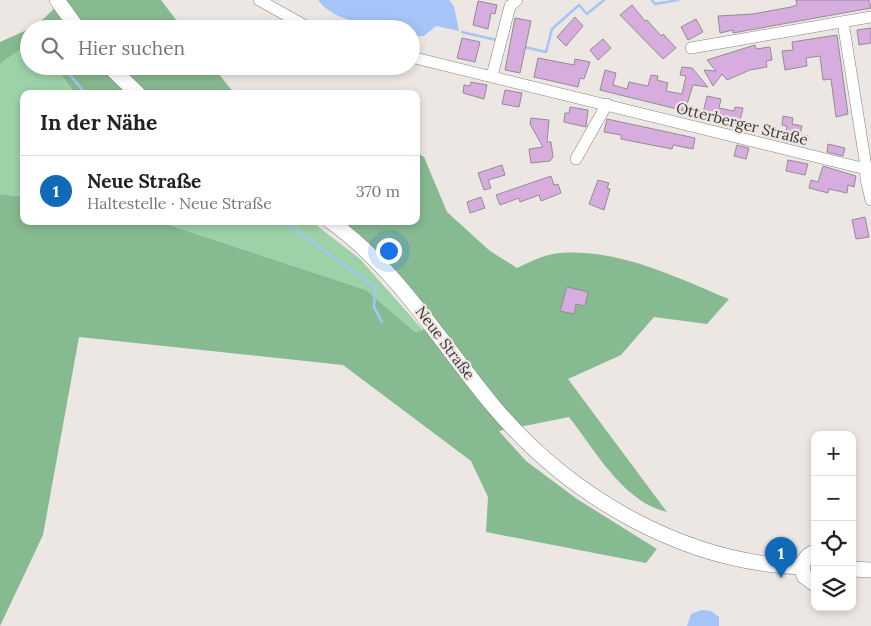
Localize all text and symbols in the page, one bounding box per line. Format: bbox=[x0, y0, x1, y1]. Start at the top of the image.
search box bbox=[20, 20, 420, 75]
icon: search bbox=[38, 34, 66, 62]
text: Hier suchen bbox=[78, 36, 185, 60]
street label: Otterberger Straße bbox=[674, 98, 810, 149]
text: In der Nähe bbox=[40, 109, 157, 136]
text: Neue Straße bbox=[87, 169, 201, 193]
text: 1 bbox=[53, 181, 59, 201]
text: 370 m bbox=[356, 181, 400, 201]
text: Haltestelle · Neue Straße bbox=[87, 193, 272, 213]
your location bbox=[376, 238, 402, 264]
street label: Neue Straße bbox=[412, 302, 479, 383]
map controls bbox=[811, 431, 856, 611]
button: + bbox=[811, 431, 856, 476]
button: − bbox=[811, 476, 856, 521]
button: locate bbox=[811, 521, 856, 566]
pin: 1 bbox=[765, 537, 797, 578]
button: layers bbox=[811, 566, 856, 611]

